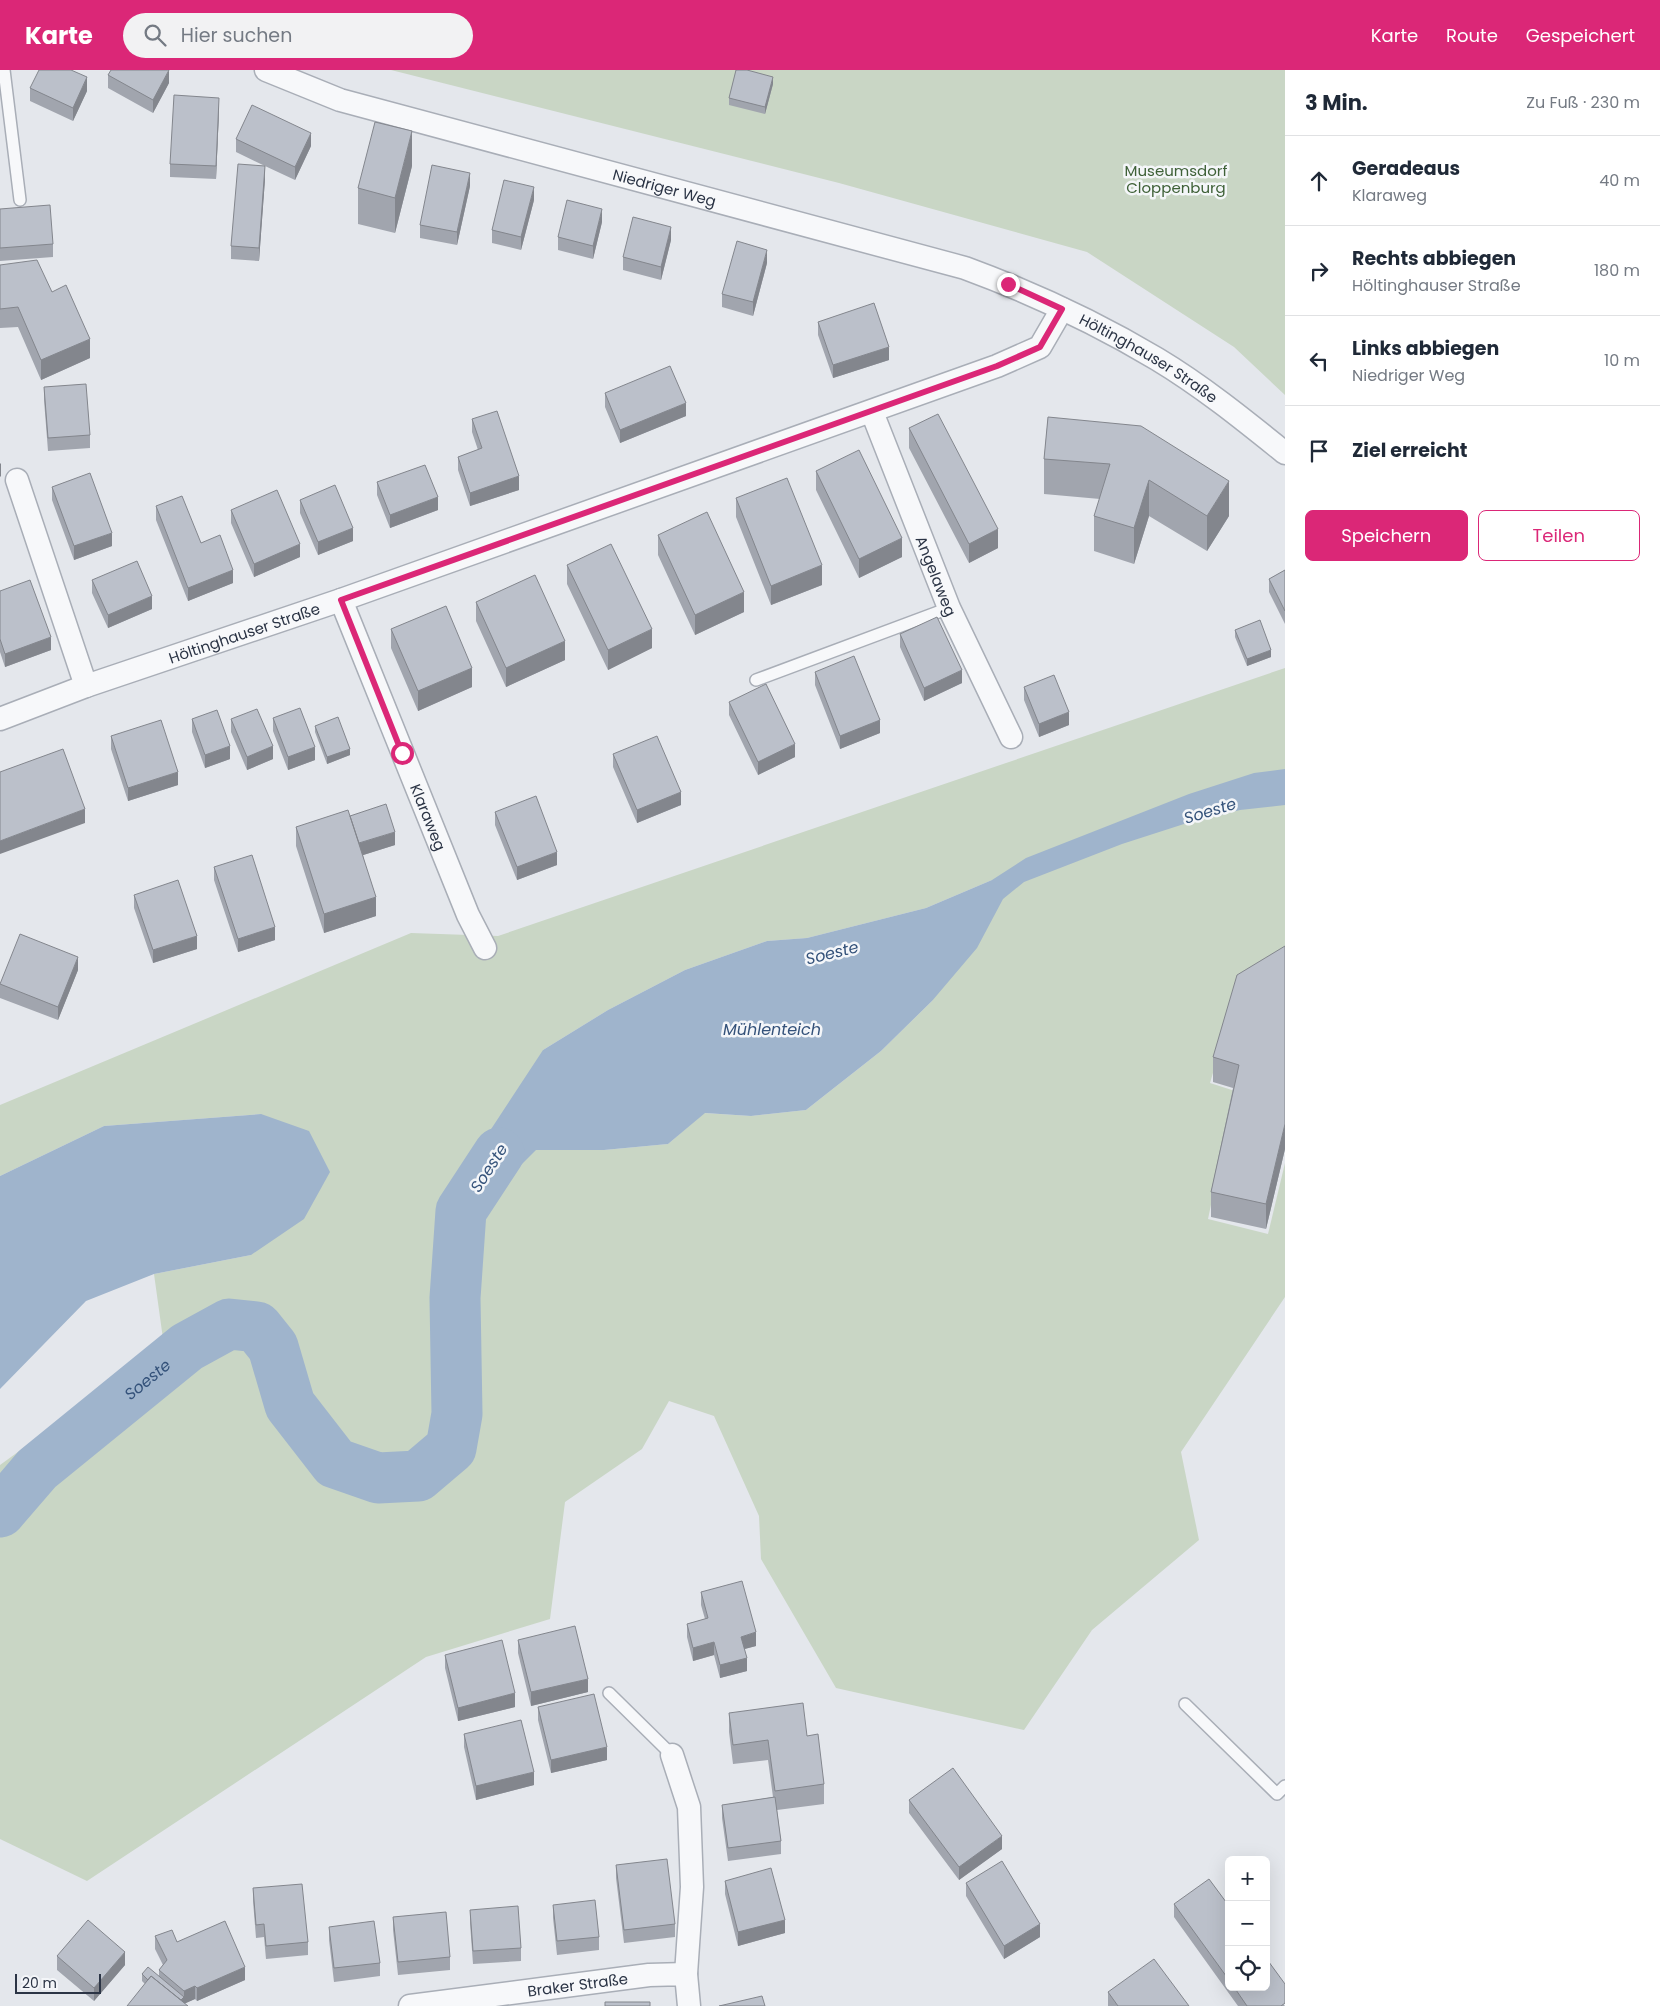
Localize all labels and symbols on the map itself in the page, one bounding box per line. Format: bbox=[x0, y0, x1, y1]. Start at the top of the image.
park label: Museumsdorf Cloppenburg bbox=[1125, 160, 1227, 198]
street label: Niedriger Weg bbox=[611, 163, 719, 211]
route end bbox=[997, 273, 1020, 296]
street label: Höltinghauser Straße bbox=[1076, 308, 1222, 407]
street label: Angelaweg bbox=[911, 533, 962, 620]
street label: Höltinghauser Straße bbox=[166, 597, 323, 668]
route start bbox=[391, 742, 414, 765]
street label: Klaraweg bbox=[406, 780, 451, 854]
water label: Soeste bbox=[1181, 792, 1239, 830]
water label: Soeste bbox=[803, 935, 861, 971]
water label: Mühlenteich bbox=[723, 1018, 821, 1041]
water label: Soeste bbox=[465, 1139, 513, 1197]
water label: Soeste bbox=[119, 1353, 175, 1405]
street label: Braker Straße bbox=[526, 1967, 629, 2001]
scale bar bbox=[15, 1971, 101, 1994]

